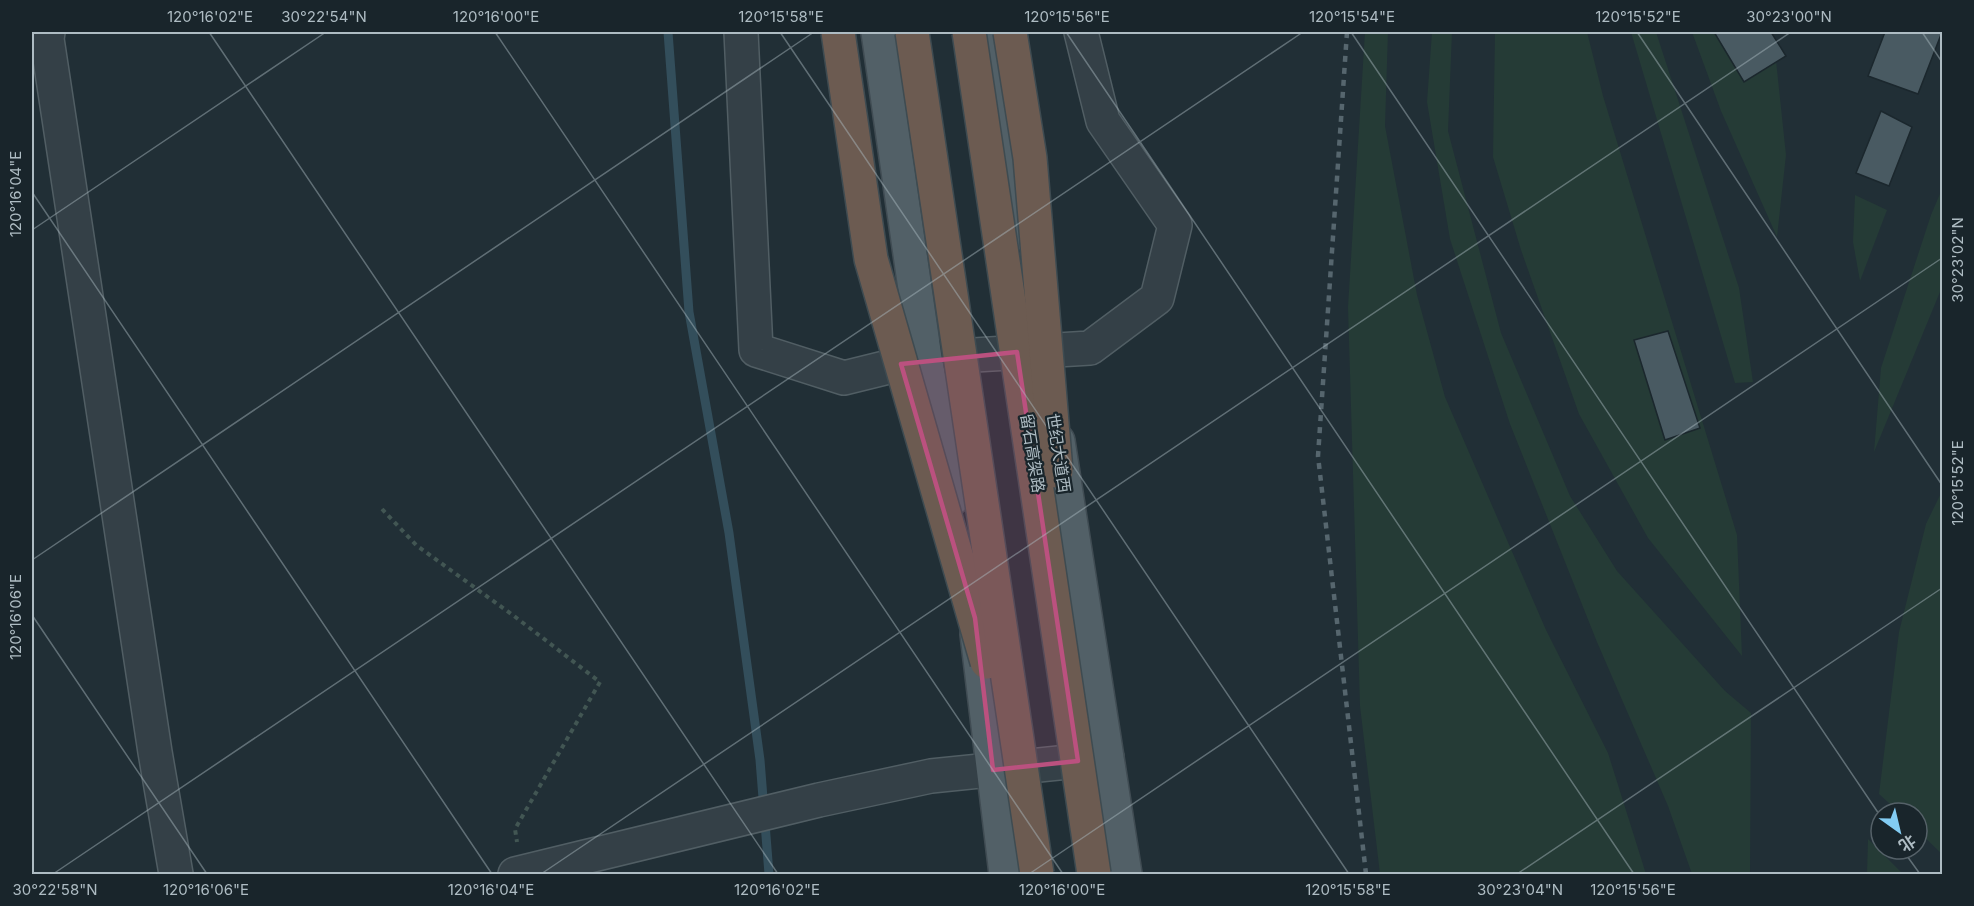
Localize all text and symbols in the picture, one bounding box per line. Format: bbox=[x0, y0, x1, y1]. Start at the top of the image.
text: 120°16'02"E bbox=[167, 7, 253, 26]
text: 30°22'54"N bbox=[281, 7, 367, 26]
text: 120°16'00"E bbox=[453, 7, 539, 26]
text: 120°15'58"E bbox=[738, 7, 824, 26]
text: 120°15'56"E bbox=[1024, 7, 1110, 26]
text: 120°15'54"E bbox=[1309, 7, 1395, 26]
text: 120°15'52"E bbox=[1595, 7, 1681, 26]
text: 30°23'00"N bbox=[1746, 7, 1832, 26]
text: 120°16'04"E bbox=[6, 151, 25, 237]
text: 30°23'02"N bbox=[1948, 217, 1967, 303]
street label: 留石高架路 bbox=[1017, 412, 1049, 494]
street label: 世纪大道西 bbox=[1043, 412, 1075, 494]
text: 120°15'52"E bbox=[1948, 440, 1967, 526]
text: 120°16'06"E bbox=[6, 574, 25, 660]
north arrow bbox=[1869, 801, 1929, 861]
text: 北 bbox=[1895, 831, 1920, 856]
text: 30°22'58"N bbox=[12, 880, 98, 899]
text: 120°16'06"E bbox=[163, 880, 249, 899]
text: 120°16'04"E bbox=[448, 880, 534, 899]
text: 120°16'02"E bbox=[734, 880, 820, 899]
text: 120°16'00"E bbox=[1019, 880, 1105, 899]
text: 120°15'58"E bbox=[1305, 880, 1391, 899]
text: 30°23'04"N bbox=[1477, 880, 1563, 899]
text: 120°15'56"E bbox=[1590, 880, 1676, 899]

